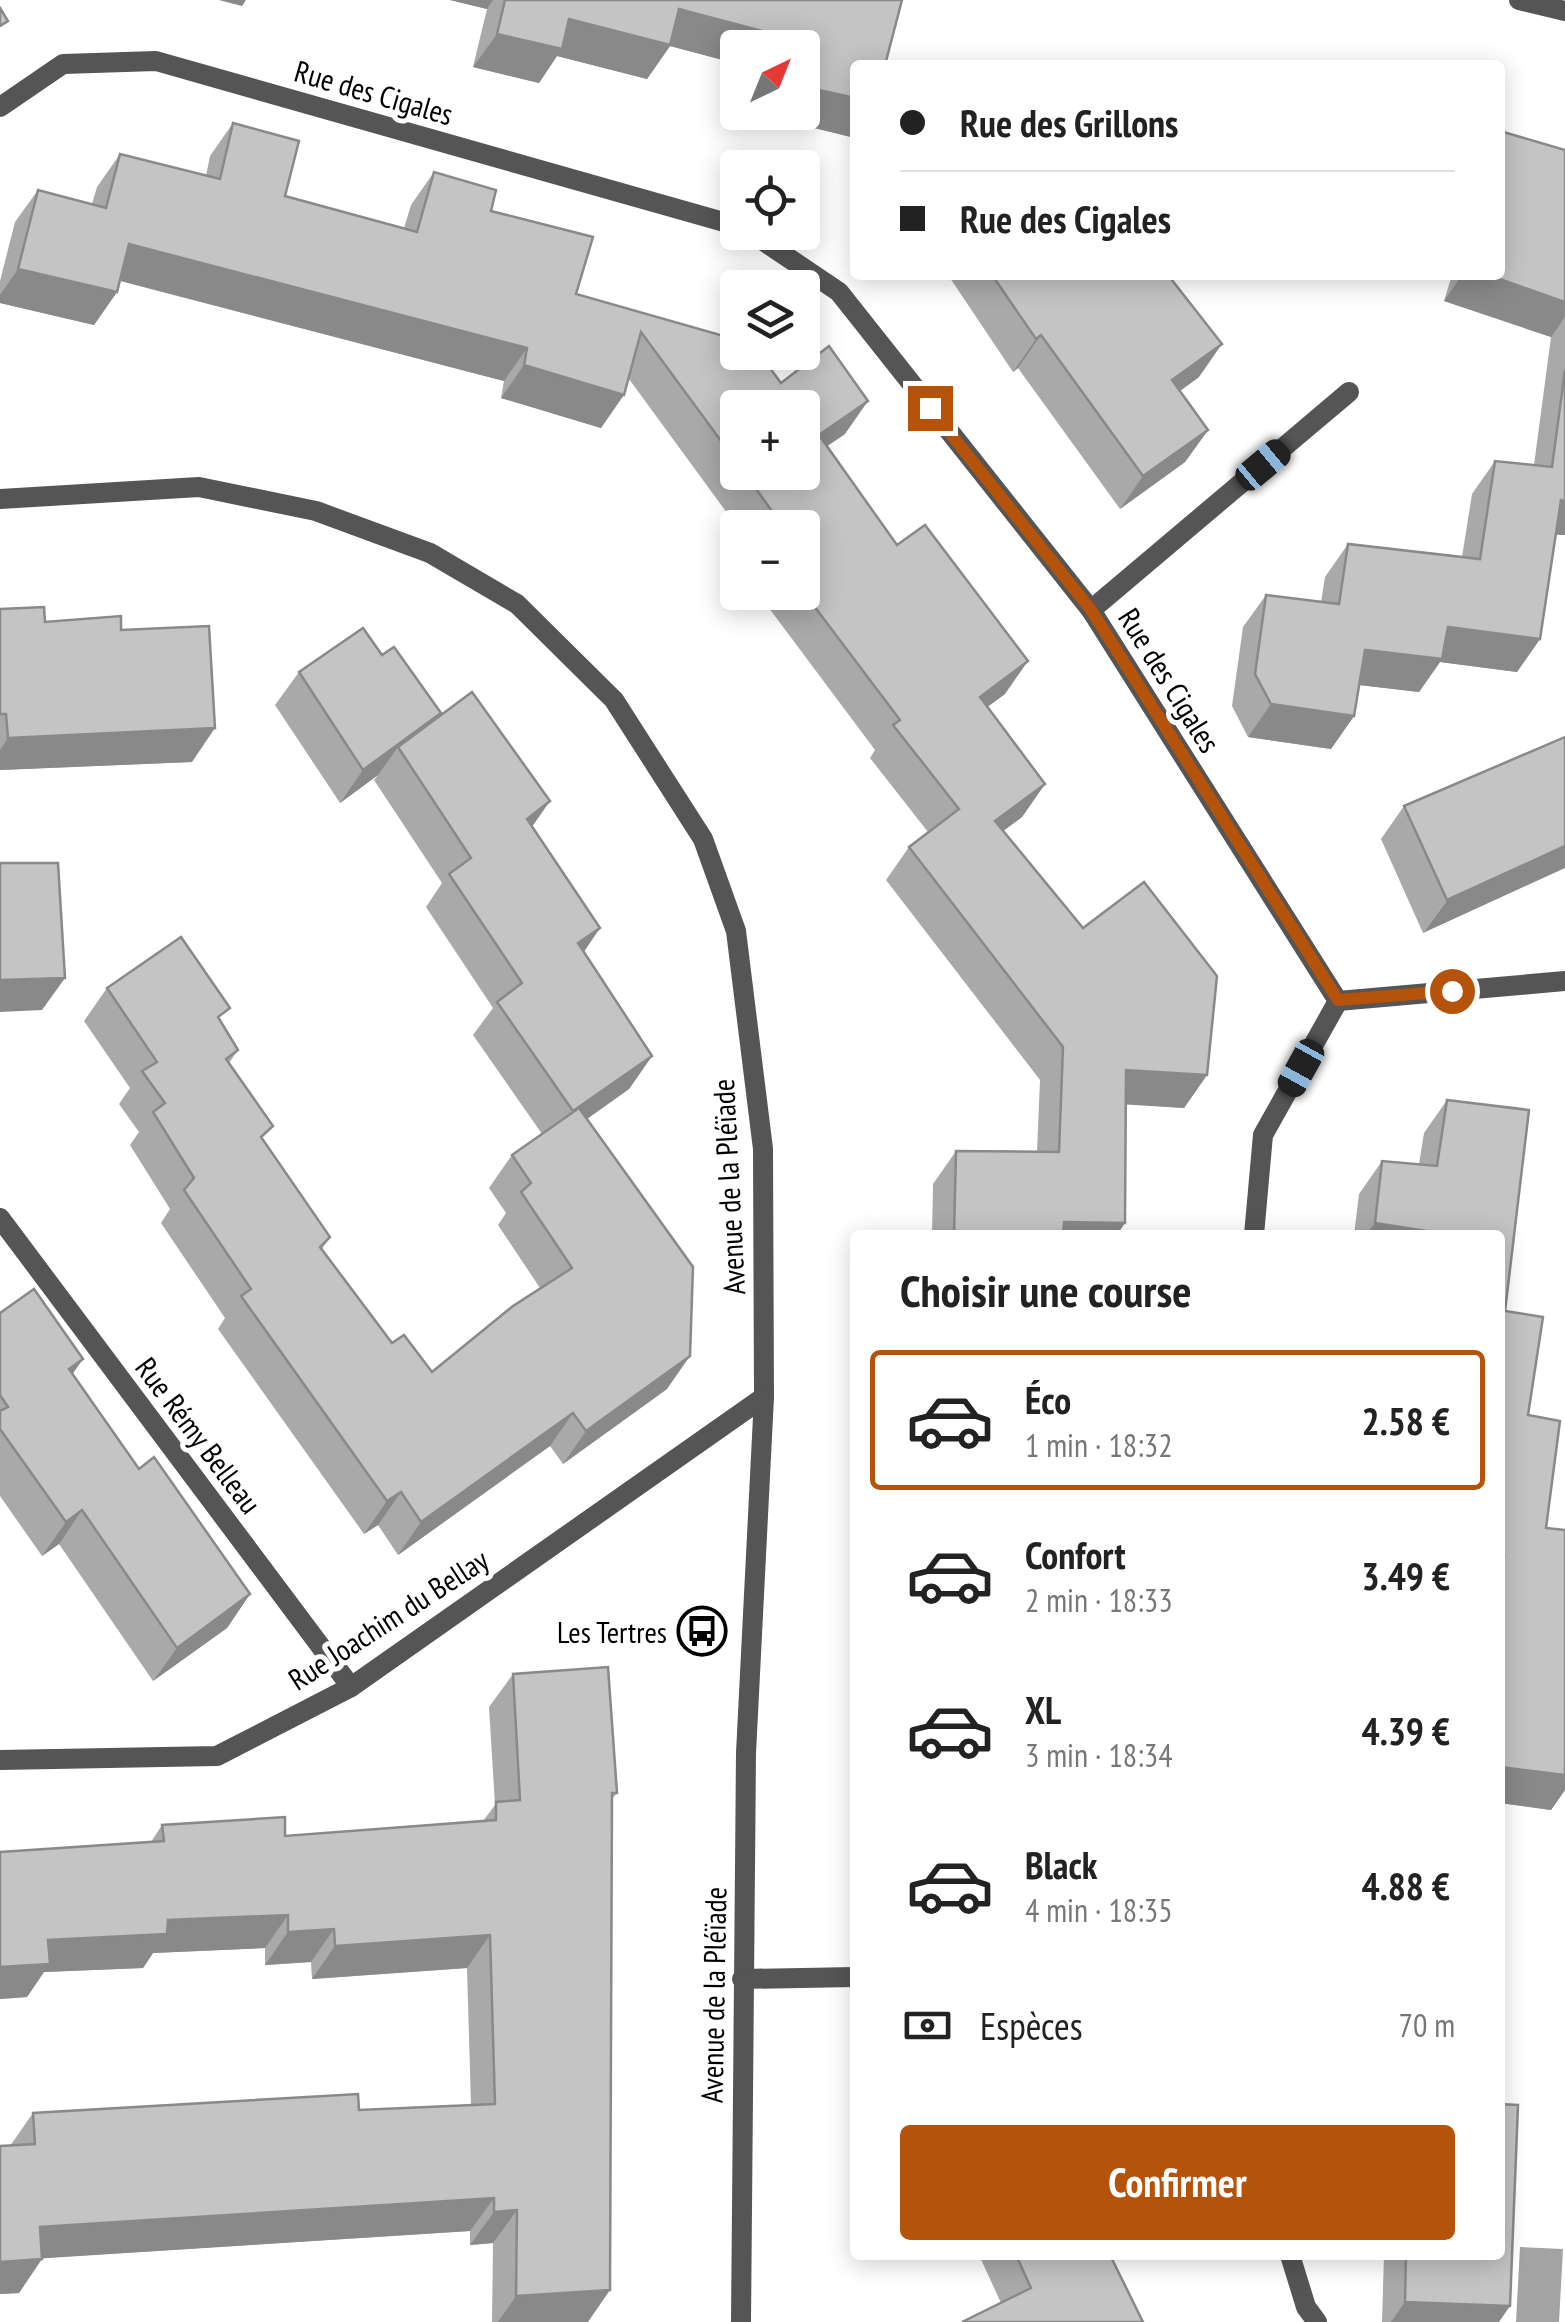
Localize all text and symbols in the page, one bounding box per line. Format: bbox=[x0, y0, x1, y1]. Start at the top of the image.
north arrow bbox=[720, 30, 820, 130]
map controls bbox=[720, 30, 820, 610]
street label: Rue des Cigales bbox=[290, 51, 458, 133]
text: Rue des Grillons bbox=[960, 98, 1178, 147]
button: locate bbox=[720, 150, 820, 250]
text: Rue des Cigales bbox=[960, 194, 1171, 243]
button: layers bbox=[720, 270, 820, 370]
route end bbox=[908, 386, 953, 431]
button: + bbox=[720, 390, 820, 490]
car bbox=[1230, 434, 1296, 496]
button: − bbox=[720, 510, 820, 610]
street label: Rue des Cigales bbox=[1110, 601, 1230, 759]
route start bbox=[1430, 969, 1475, 1014]
car bbox=[1273, 1034, 1329, 1102]
street label: Avenue de la Pléïade bbox=[703, 1078, 753, 1296]
text: Choisir une course bbox=[900, 1261, 1191, 1319]
street label: Rue Rémy Belleau bbox=[127, 1349, 271, 1521]
icon: car bbox=[905, 1375, 995, 1465]
text: Éco bbox=[1025, 1375, 1071, 1424]
text: 2.58 € bbox=[1361, 1396, 1450, 1445]
text: 1 min · 18:32 bbox=[1025, 1424, 1173, 1466]
icon: car bbox=[905, 1530, 995, 1620]
text: Confort bbox=[1025, 1530, 1125, 1579]
street label: Rue Joachim du Bellay bbox=[281, 1539, 496, 1698]
text: 3.49 € bbox=[1361, 1551, 1450, 1600]
text: 2 min · 18:33 bbox=[1025, 1579, 1173, 1621]
bus stop icon: Les Tertres bbox=[676, 1605, 728, 1657]
place label: Les Tertres bbox=[557, 1612, 667, 1651]
icon: car bbox=[905, 1685, 995, 1775]
text: XL bbox=[1025, 1685, 1061, 1734]
text: 4.39 € bbox=[1361, 1706, 1450, 1755]
text: 3 min · 18:34 bbox=[1025, 1734, 1173, 1776]
icon: car bbox=[905, 1840, 995, 1930]
text: Black bbox=[1025, 1840, 1098, 1889]
text: 4.88 € bbox=[1361, 1861, 1450, 1910]
street label: Avenue de la Pléïade bbox=[692, 1887, 734, 2103]
text: 4 min · 18:35 bbox=[1025, 1889, 1173, 1931]
icon: cash bbox=[900, 1998, 955, 2053]
text: Espèces bbox=[980, 2001, 1083, 2050]
text: 70 m bbox=[1399, 2004, 1455, 2046]
button: Confirmer bbox=[900, 2125, 1455, 2240]

